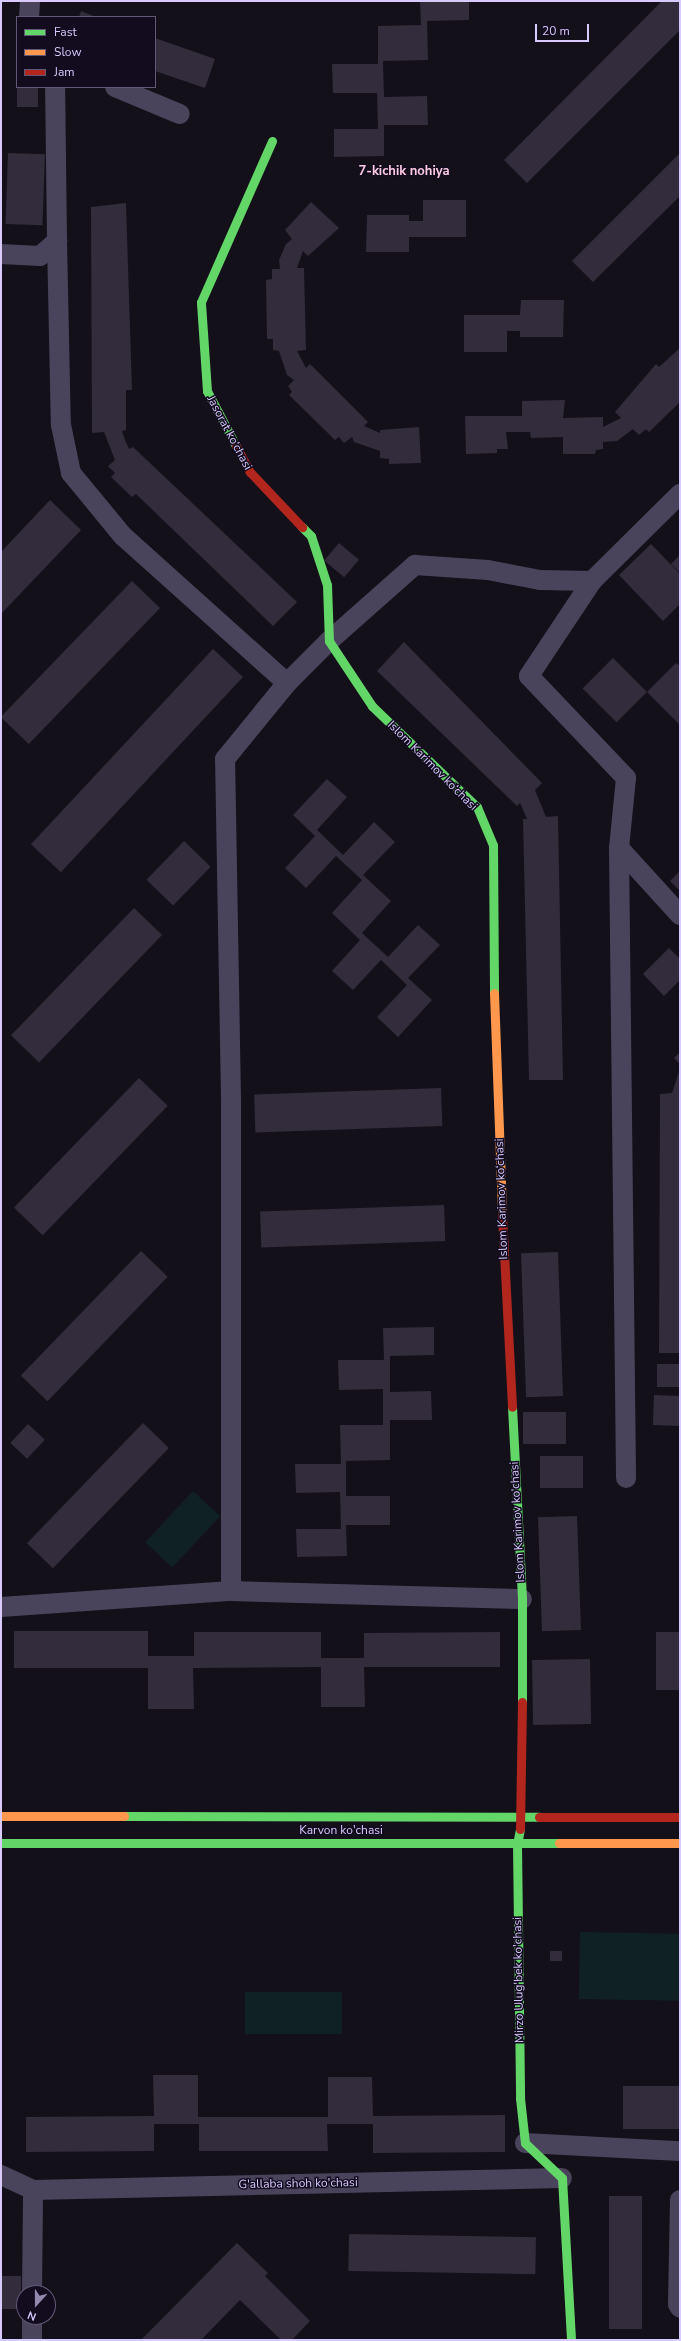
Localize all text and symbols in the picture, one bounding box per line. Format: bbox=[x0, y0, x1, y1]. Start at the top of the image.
legend bbox=[16, 16, 156, 88]
scale bar bbox=[537, 16, 591, 42]
text: 20 m bbox=[542, 23, 570, 39]
text: Fast bbox=[54, 24, 77, 40]
text: Slow bbox=[54, 44, 82, 60]
text: Jam bbox=[54, 64, 75, 80]
district label: 7-kichik nohiya bbox=[358, 163, 450, 179]
street label: Jasorat ko‘chasi bbox=[203, 393, 255, 473]
street label: Islom Karimov ko‘chasi bbox=[384, 718, 480, 814]
street label: Islom Karimov ko‘chasi bbox=[493, 1138, 511, 1260]
street label: Islom Karimov ko‘chasi bbox=[508, 1461, 528, 1583]
street label: Karvon ko'chasi bbox=[299, 1824, 383, 1838]
street label: Mirzo Ulug'bek ko'chasi bbox=[511, 1917, 527, 2043]
street label: G'allaba shoh ko'chasi bbox=[238, 2176, 358, 2192]
north arrow bbox=[16, 2285, 56, 2325]
text: N bbox=[25, 2307, 38, 2324]

